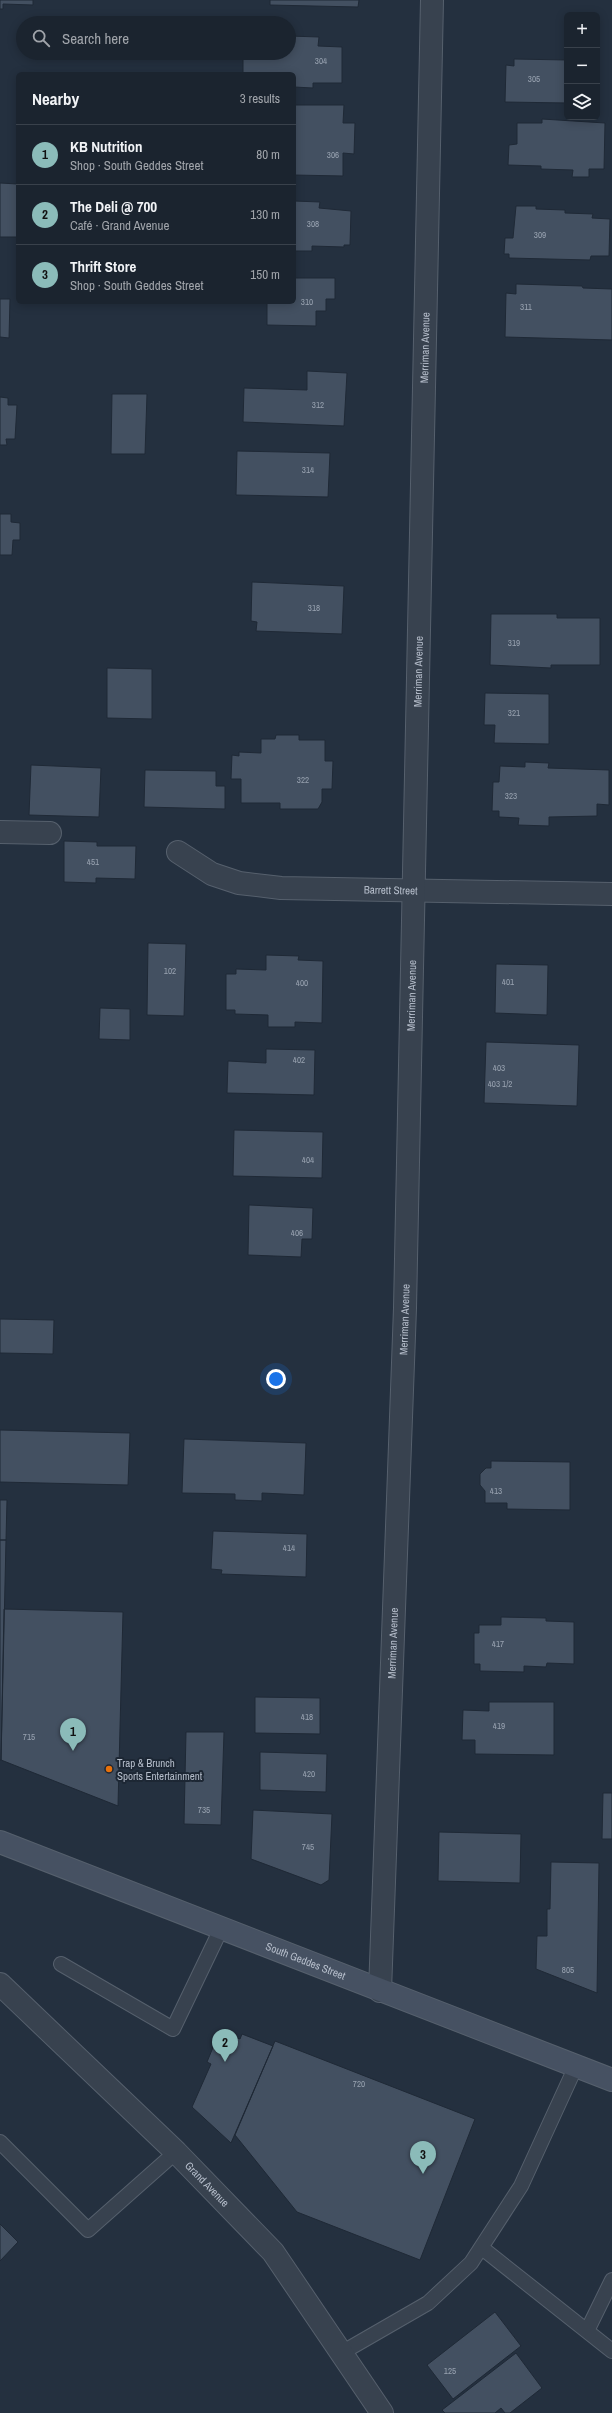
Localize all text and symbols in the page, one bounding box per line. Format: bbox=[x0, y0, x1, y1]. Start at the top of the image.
map controls bbox=[564, 12, 600, 120]
button: + bbox=[564, 12, 600, 48]
search box bbox=[16, 16, 296, 60]
icon: search bbox=[30, 27, 52, 49]
text: Search here bbox=[62, 28, 129, 49]
button: − bbox=[564, 48, 600, 84]
house number: 304 bbox=[315, 55, 327, 67]
house number: 305 bbox=[528, 73, 540, 85]
button: layers bbox=[564, 84, 600, 120]
text: Nearby bbox=[32, 87, 79, 110]
text: 3 results bbox=[240, 90, 280, 107]
text: KB Nutrition bbox=[70, 136, 142, 157]
text: 1 bbox=[42, 146, 48, 163]
text: 80 m bbox=[256, 146, 280, 163]
house number: 306 bbox=[327, 149, 339, 161]
text: Shop · South Geddes Street bbox=[70, 157, 203, 174]
text: The Deli @ 700 bbox=[70, 196, 157, 217]
text: 2 bbox=[42, 206, 48, 223]
text: 130 m bbox=[250, 206, 280, 223]
text: Café · Grand Avenue bbox=[70, 217, 169, 234]
house number: 308 bbox=[307, 218, 319, 230]
house number: 309 bbox=[534, 229, 546, 241]
text: Thrift Store bbox=[70, 256, 136, 277]
text: 3 bbox=[42, 266, 48, 283]
text: 150 m bbox=[250, 266, 280, 283]
text: Shop · South Geddes Street bbox=[70, 277, 203, 294]
house number: 310 bbox=[301, 296, 313, 308]
house number: 311 bbox=[520, 301, 532, 313]
street label: Merriman Avenue bbox=[417, 312, 433, 383]
house number: 312 bbox=[312, 399, 324, 411]
house number: 314 bbox=[302, 464, 314, 476]
house number: 318 bbox=[308, 602, 320, 614]
street label: Merriman Avenue bbox=[410, 636, 426, 707]
house number: 319 bbox=[508, 637, 520, 649]
house number: 321 bbox=[508, 707, 520, 719]
house number: 322 bbox=[297, 774, 309, 786]
house number: 323 bbox=[505, 790, 517, 802]
house number: 451 bbox=[87, 856, 99, 868]
street label: Barrett Street bbox=[364, 883, 418, 897]
street label: Merriman Avenue bbox=[404, 960, 419, 1031]
house number: 102 bbox=[164, 965, 176, 977]
house number: 401 bbox=[502, 976, 514, 988]
house number: 400 bbox=[296, 977, 308, 989]
house number: 402 bbox=[293, 1054, 305, 1066]
house number: 403 bbox=[493, 1062, 505, 1074]
house number: 403 1/2 bbox=[488, 1078, 512, 1090]
house number: 404 bbox=[302, 1154, 314, 1166]
house number: 406 bbox=[291, 1227, 303, 1239]
street label: Merriman Avenue bbox=[396, 1284, 412, 1355]
your location bbox=[266, 1369, 286, 1389]
house number: 413 bbox=[490, 1485, 502, 1497]
house number: 414 bbox=[283, 1542, 295, 1554]
street label: Merriman Avenue bbox=[384, 1607, 401, 1679]
house number: 417 bbox=[492, 1638, 504, 1650]
house number: 418 bbox=[301, 1711, 313, 1723]
pin: 1 bbox=[60, 1718, 86, 1751]
house number: 419 bbox=[493, 1720, 505, 1732]
house number: 715 bbox=[23, 1731, 35, 1743]
place label: Trap & Brunch Sports Entertainment bbox=[117, 1756, 203, 1783]
marker: Trap & Brunch Sports Entertainment bbox=[104, 1764, 114, 1774]
house number: 420 bbox=[303, 1768, 315, 1780]
house number: 735 bbox=[198, 1804, 210, 1816]
house number: 745 bbox=[302, 1841, 314, 1853]
street label: South Geddes Street bbox=[264, 1939, 348, 1983]
house number: 805 bbox=[562, 1964, 574, 1976]
pin: 2 bbox=[212, 2029, 238, 2062]
house number: 720 bbox=[353, 2078, 365, 2090]
pin: 3 bbox=[410, 2141, 436, 2174]
street label: Grand Avenue bbox=[182, 2159, 232, 2210]
house number: 125 bbox=[444, 2365, 456, 2377]

